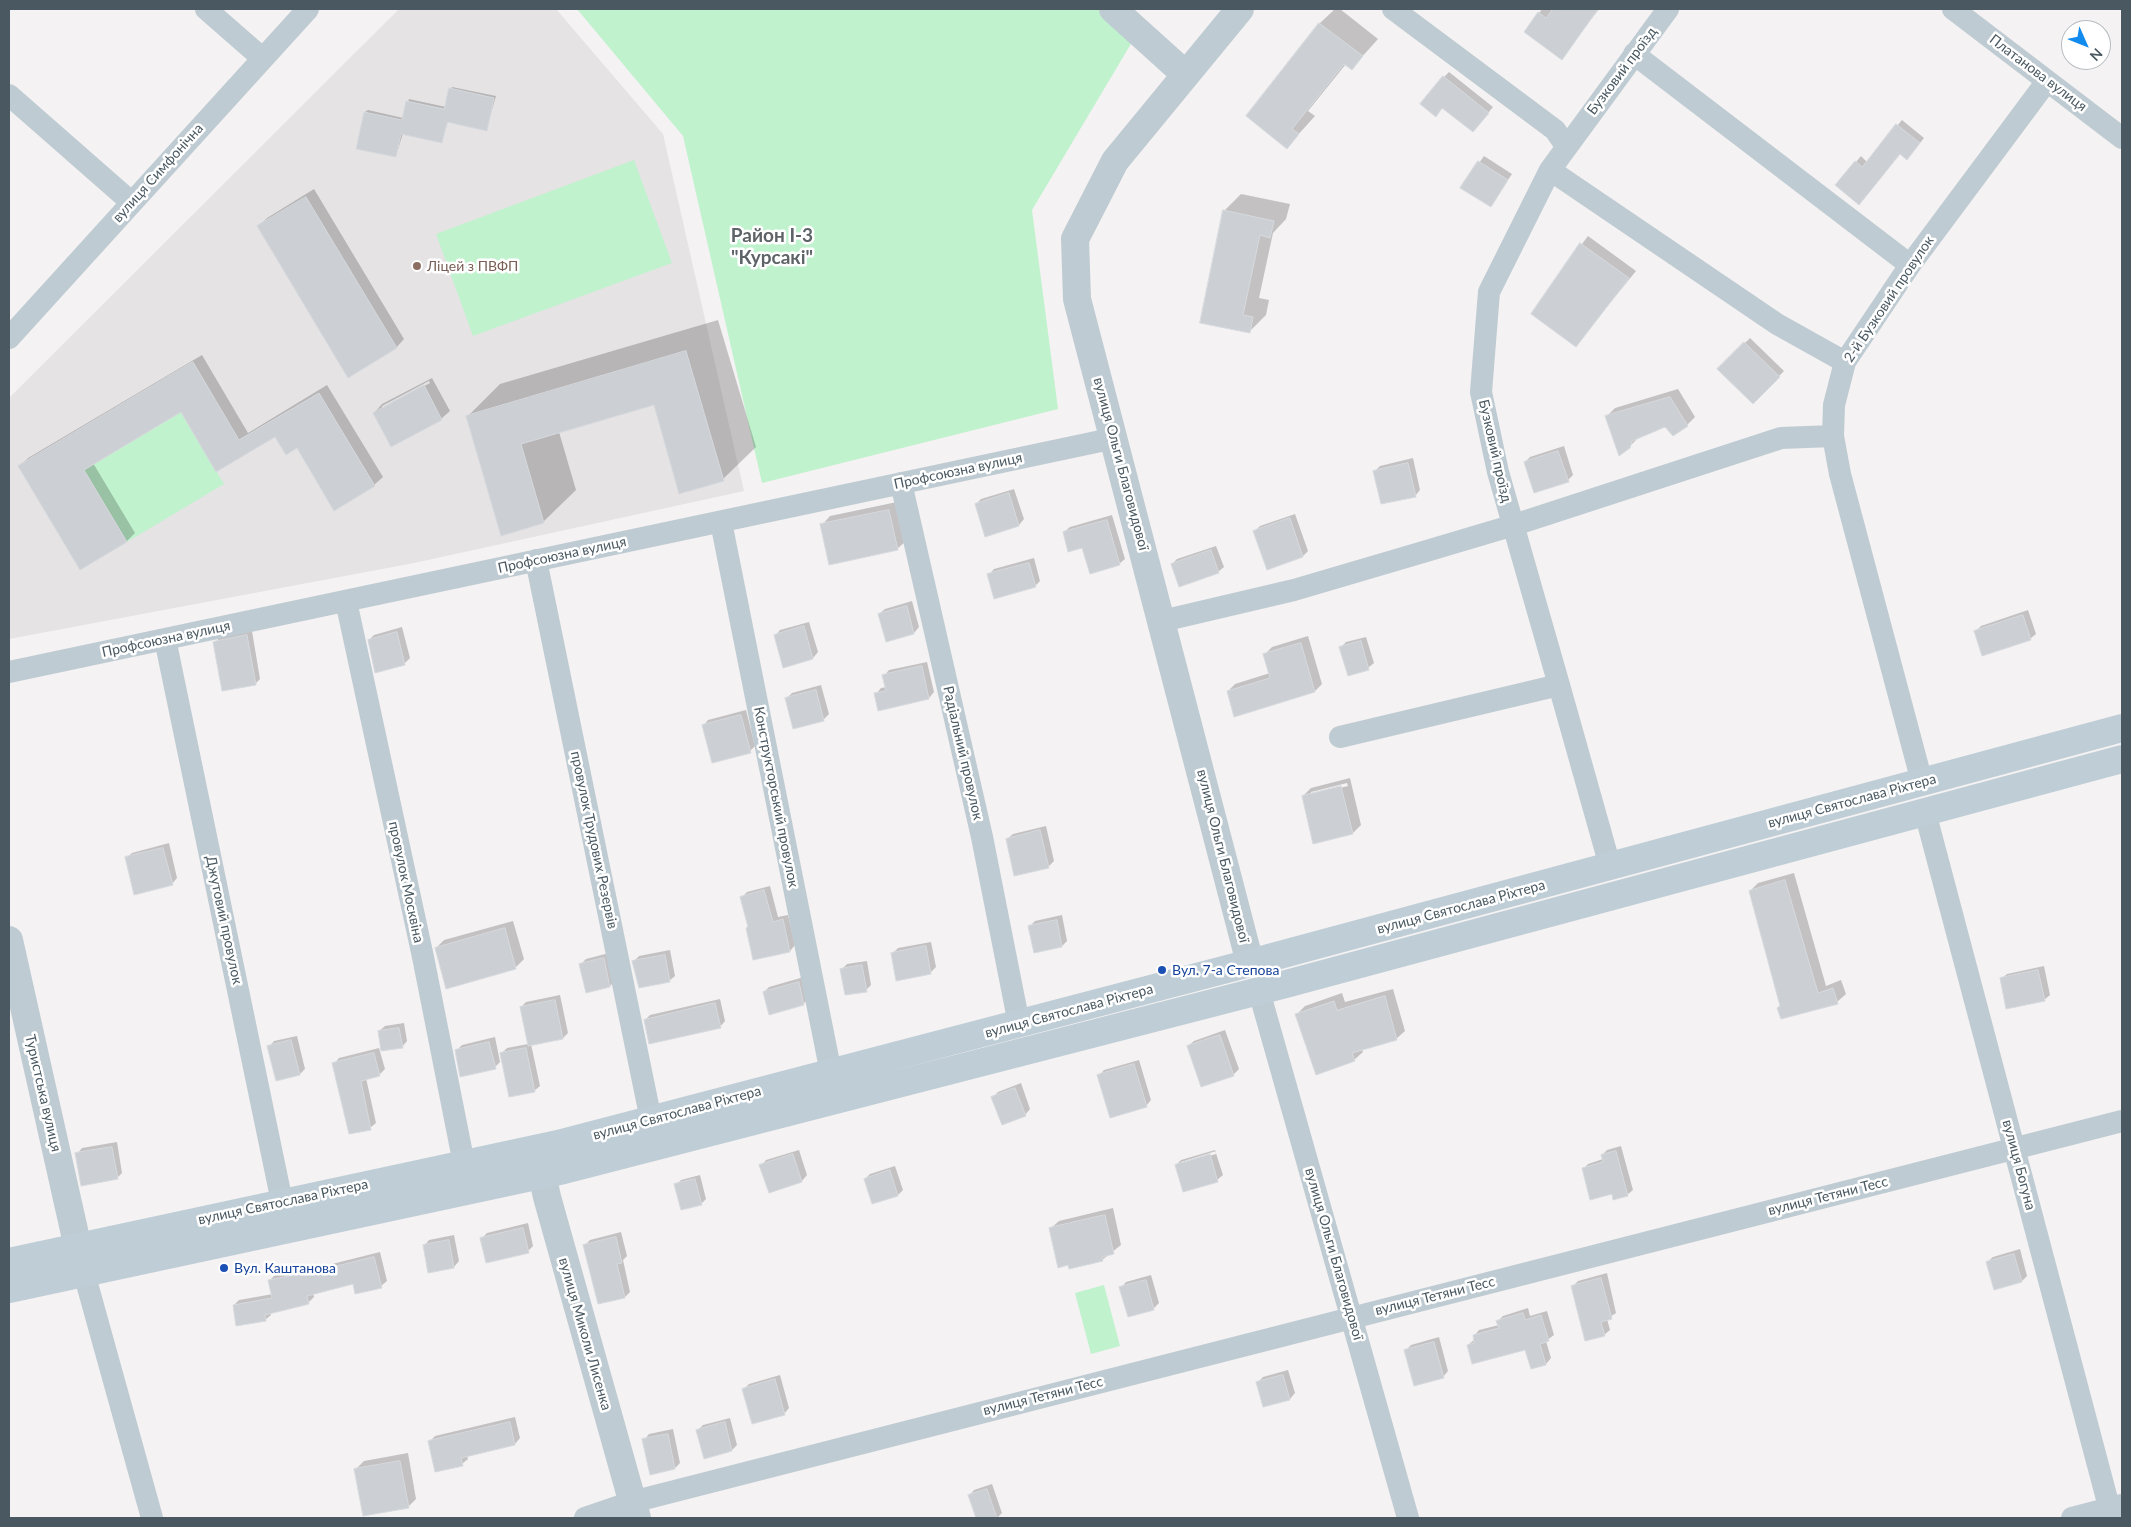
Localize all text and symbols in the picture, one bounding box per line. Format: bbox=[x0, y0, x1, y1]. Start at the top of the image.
north arrow bbox=[2061, 20, 2111, 70]
street label: Бузковий проїзд bbox=[1584, 24, 1660, 118]
street label: Платанова вулиця bbox=[1986, 31, 2090, 115]
text: N bbox=[2087, 45, 2106, 65]
street label: вулиця Симфонічна bbox=[109, 120, 207, 226]
district label: Район І-3 "Курсакі" bbox=[731, 225, 813, 269]
street label: 2-й Бузковий провулок bbox=[1840, 233, 1938, 365]
place label: Ліцей з ПВФП bbox=[427, 258, 518, 274]
marker: Ліцей з ПВФП bbox=[411, 260, 423, 272]
street label: вулиця Ольги Благовидової bbox=[1090, 376, 1152, 552]
street label: Бузковий проїзд bbox=[1475, 398, 1515, 504]
street label: Профсоюзна вулиця bbox=[892, 449, 1024, 493]
street label: Профсоюзна вулиця bbox=[496, 533, 628, 577]
street label: Профсоюзна вулиця bbox=[100, 617, 232, 661]
street label: Радіальний провулок bbox=[939, 684, 987, 822]
street label: Конструкторський провулок bbox=[750, 705, 802, 889]
street label: провулок Трудових Резервів bbox=[567, 750, 621, 930]
street label: вулиця Ольги Благовидової bbox=[1193, 768, 1253, 944]
street label: вулиця Святослава Ріхтера bbox=[1766, 770, 1938, 832]
street label: провулок Москвіна bbox=[385, 820, 427, 944]
street label: Джутовий провулок bbox=[202, 854, 246, 986]
street label: вулиця Святослава Ріхтера bbox=[1375, 876, 1547, 938]
place label: Вул. 7-а Степова bbox=[1172, 962, 1279, 978]
marker: Вул. 7-а Степова bbox=[1156, 964, 1168, 976]
street label: вулиця Святослава Ріхтера bbox=[983, 980, 1155, 1042]
street label: Туристська вулиця bbox=[21, 1033, 65, 1153]
street label: вулиця Святослава Ріхтера bbox=[591, 1082, 763, 1144]
street label: вулиця Богуна bbox=[1999, 1118, 2039, 1212]
street label: вулиця Ольги Благовидової bbox=[1301, 1166, 1367, 1342]
street label: вулиця Тетяни Тесс bbox=[1766, 1173, 1890, 1219]
street label: вулиця Святослава Ріхтера bbox=[196, 1176, 370, 1228]
street label: вулиця Миколи Лисенка bbox=[555, 1256, 615, 1412]
place label: Вул. Каштанова bbox=[234, 1260, 336, 1276]
marker: Вул. Каштанова bbox=[218, 1262, 230, 1274]
street label: вулиця Тетяни Тесс bbox=[1373, 1273, 1497, 1319]
street label: вулиця Тетяни Тесс bbox=[981, 1373, 1105, 1419]

